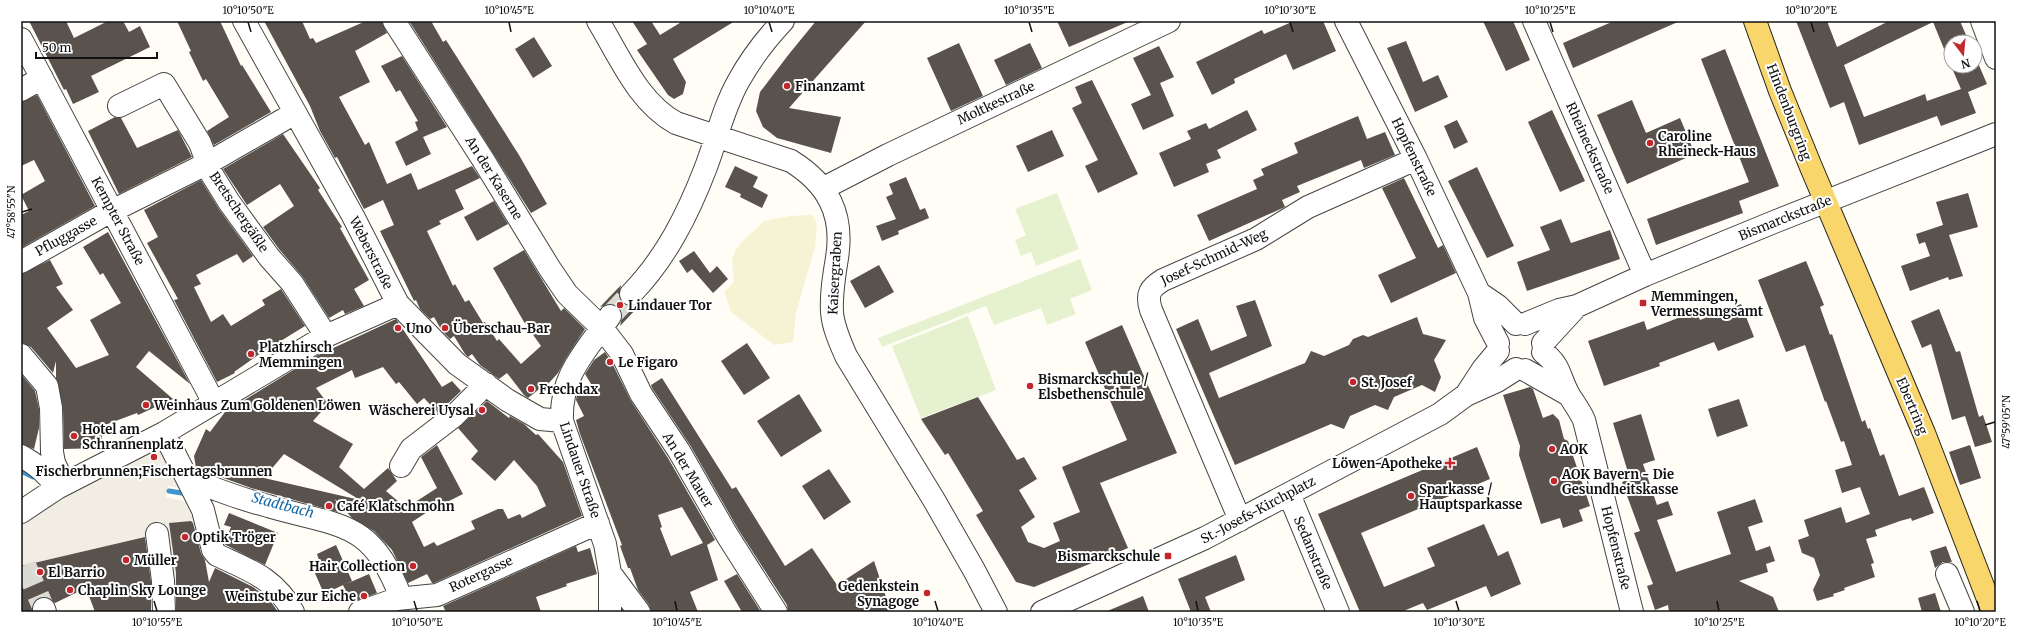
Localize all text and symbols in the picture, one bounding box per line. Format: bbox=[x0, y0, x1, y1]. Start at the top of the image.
text: 10°10'50"E bbox=[222, 4, 274, 17]
text: 10°10'45"E bbox=[484, 4, 534, 17]
text: 10°10'40"E bbox=[744, 4, 795, 17]
text: 10°10'35"E bbox=[1004, 4, 1055, 17]
text: 10°10'30"E bbox=[1264, 4, 1316, 17]
text: 10°10'25"E bbox=[1525, 4, 1576, 17]
text: 10°10'20"E bbox=[1785, 4, 1837, 17]
scale bar bbox=[36, 34, 157, 60]
north arrow bbox=[1943, 34, 1983, 74]
text: 50 m bbox=[42, 40, 71, 55]
text: N bbox=[1959, 56, 1972, 72]
street label: Hindenburgring bbox=[1763, 61, 1815, 163]
place label: Finanzamt bbox=[795, 78, 866, 95]
street label: Moltkestraße bbox=[955, 78, 1038, 128]
marker: Finanzamt bbox=[782, 81, 792, 91]
street label: Rheineckstraße bbox=[1562, 100, 1618, 197]
street label: Hopfenstraße bbox=[1388, 115, 1440, 199]
place label: Caroline Rheineck-Haus bbox=[1658, 128, 1756, 160]
street label: An der Kaserne bbox=[461, 132, 527, 223]
marker: Caroline Rheineck-Haus bbox=[1645, 138, 1655, 148]
street label: Bretschergäßle bbox=[206, 168, 272, 256]
street label: Kempter Straße bbox=[88, 174, 149, 268]
text: 47°58'55"N bbox=[5, 185, 18, 238]
street label: Bismarckstraße bbox=[1736, 192, 1834, 244]
street label: Pfluggasse bbox=[32, 212, 100, 260]
street label: Weberstraße bbox=[345, 213, 397, 292]
street label: Josef-Schmid-Weg bbox=[1157, 225, 1270, 290]
street label: Kaisergraben bbox=[824, 231, 846, 315]
place label: Memmingen, Vermessungsamt bbox=[1650, 288, 1764, 320]
place label: Lindauer Tor bbox=[628, 297, 712, 314]
marker: Memmingen, Vermessungsamt bbox=[1638, 298, 1648, 308]
marker: Lindauer Tor bbox=[615, 300, 625, 310]
place label: Überschau-Bar bbox=[453, 319, 549, 337]
place label: Uno bbox=[406, 320, 432, 337]
marker: Uno bbox=[393, 323, 403, 333]
marker: Überschau-Bar bbox=[440, 323, 450, 333]
place label: Platzhirsch Memmingen bbox=[259, 339, 342, 371]
marker: Platzhirsch Memmingen bbox=[246, 349, 256, 359]
place label: Le Figaro bbox=[618, 354, 678, 371]
marker: Le Figaro bbox=[605, 357, 615, 367]
place label: Bismarckschule / Elsbethenschule bbox=[1038, 371, 1149, 403]
place label: St. Josef bbox=[1361, 374, 1413, 391]
street label: Ebertring bbox=[1892, 375, 1932, 437]
marker: St. Josef bbox=[1348, 377, 1358, 387]
place label: Frechdax bbox=[539, 381, 598, 398]
marker: Bismarckschule / Elsbethenschule bbox=[1025, 381, 1035, 391]
marker: Frechdax bbox=[526, 384, 536, 394]
text: 47°59'05"N bbox=[2000, 395, 2013, 449]
place label: Weinhaus Zum Goldenen Löwen bbox=[153, 397, 361, 414]
marker: Weinhaus Zum Goldenen Löwen bbox=[141, 400, 151, 410]
place label: Wäscherei Uysal bbox=[368, 402, 474, 419]
marker: Wäscherei Uysal bbox=[477, 405, 487, 415]
street label: Lindauer Straße bbox=[556, 420, 604, 520]
place label: Hotel am Schrannenplatz bbox=[82, 421, 184, 453]
street label: An der Mauer bbox=[658, 428, 717, 511]
marker: Hotel am Schrannenplatz bbox=[69, 431, 79, 441]
place label: AOK bbox=[1559, 441, 1588, 458]
marker: AOK bbox=[1547, 444, 1557, 454]
marker: Fischerbrunnen;Fischertagsbrunnen bbox=[149, 452, 159, 462]
place label: Löwen-Apotheke bbox=[1332, 455, 1442, 472]
marker: Löwen-Apotheke bbox=[1445, 458, 1455, 468]
place label: Fischerbrunnen;Fischertagsbrunnen bbox=[36, 463, 273, 480]
place label: AOK Bayern - Die Gesundheitskasse bbox=[1561, 466, 1678, 498]
street label: St.-Josefs-Kirchplatz bbox=[1198, 473, 1318, 547]
marker: AOK Bayern - Die Gesundheitskasse bbox=[1549, 476, 1559, 486]
place label: Sparkasse / Hauptsparkasse bbox=[1419, 481, 1522, 513]
water label: Stadtbach bbox=[250, 488, 316, 522]
marker: Sparkasse / Hauptsparkasse bbox=[1406, 491, 1416, 501]
place label: Café Klatschmohn bbox=[337, 498, 455, 515]
marker: Café Klatschmohn bbox=[324, 501, 334, 511]
street label: Hopfenstraße bbox=[1597, 504, 1635, 592]
street label: Sedanstraße bbox=[1290, 514, 1336, 592]
place label: Optik Tröger bbox=[193, 529, 276, 546]
marker: Optik Tröger bbox=[180, 532, 190, 542]
place label: Bismarckschule bbox=[1058, 548, 1160, 565]
marker: Bismarckschule bbox=[1163, 551, 1173, 561]
place label: Müller bbox=[134, 552, 177, 569]
street label: Rotergasse bbox=[447, 552, 516, 596]
marker: Müller bbox=[121, 555, 131, 565]
place label: Hair Collection bbox=[309, 558, 405, 575]
marker: Hair Collection bbox=[408, 561, 418, 571]
place label: El Barrio bbox=[48, 564, 105, 581]
marker: El Barrio bbox=[35, 567, 45, 577]
place label: Gedenkstein Synagoge bbox=[838, 578, 919, 610]
place label: Chaplin Sky Lounge bbox=[78, 582, 206, 599]
marker: Chaplin Sky Lounge bbox=[65, 585, 75, 595]
place label: Weinstube zur Eiche bbox=[224, 588, 356, 605]
marker: Gedenkstein Synagoge bbox=[922, 588, 932, 598]
marker: Weinstube zur Eiche bbox=[359, 591, 369, 601]
text: 10°10'55"E bbox=[132, 616, 183, 629]
text: 10°10'50"E bbox=[391, 616, 443, 629]
text: 10°10'45"E bbox=[652, 616, 702, 629]
text: 10°10'40"E bbox=[913, 616, 964, 629]
text: 10°10'35"E bbox=[1173, 616, 1224, 629]
text: 10°10'30"E bbox=[1433, 616, 1485, 629]
text: 10°10'25"E bbox=[1694, 616, 1745, 629]
text: 10°10'20"E bbox=[1954, 616, 2006, 629]

